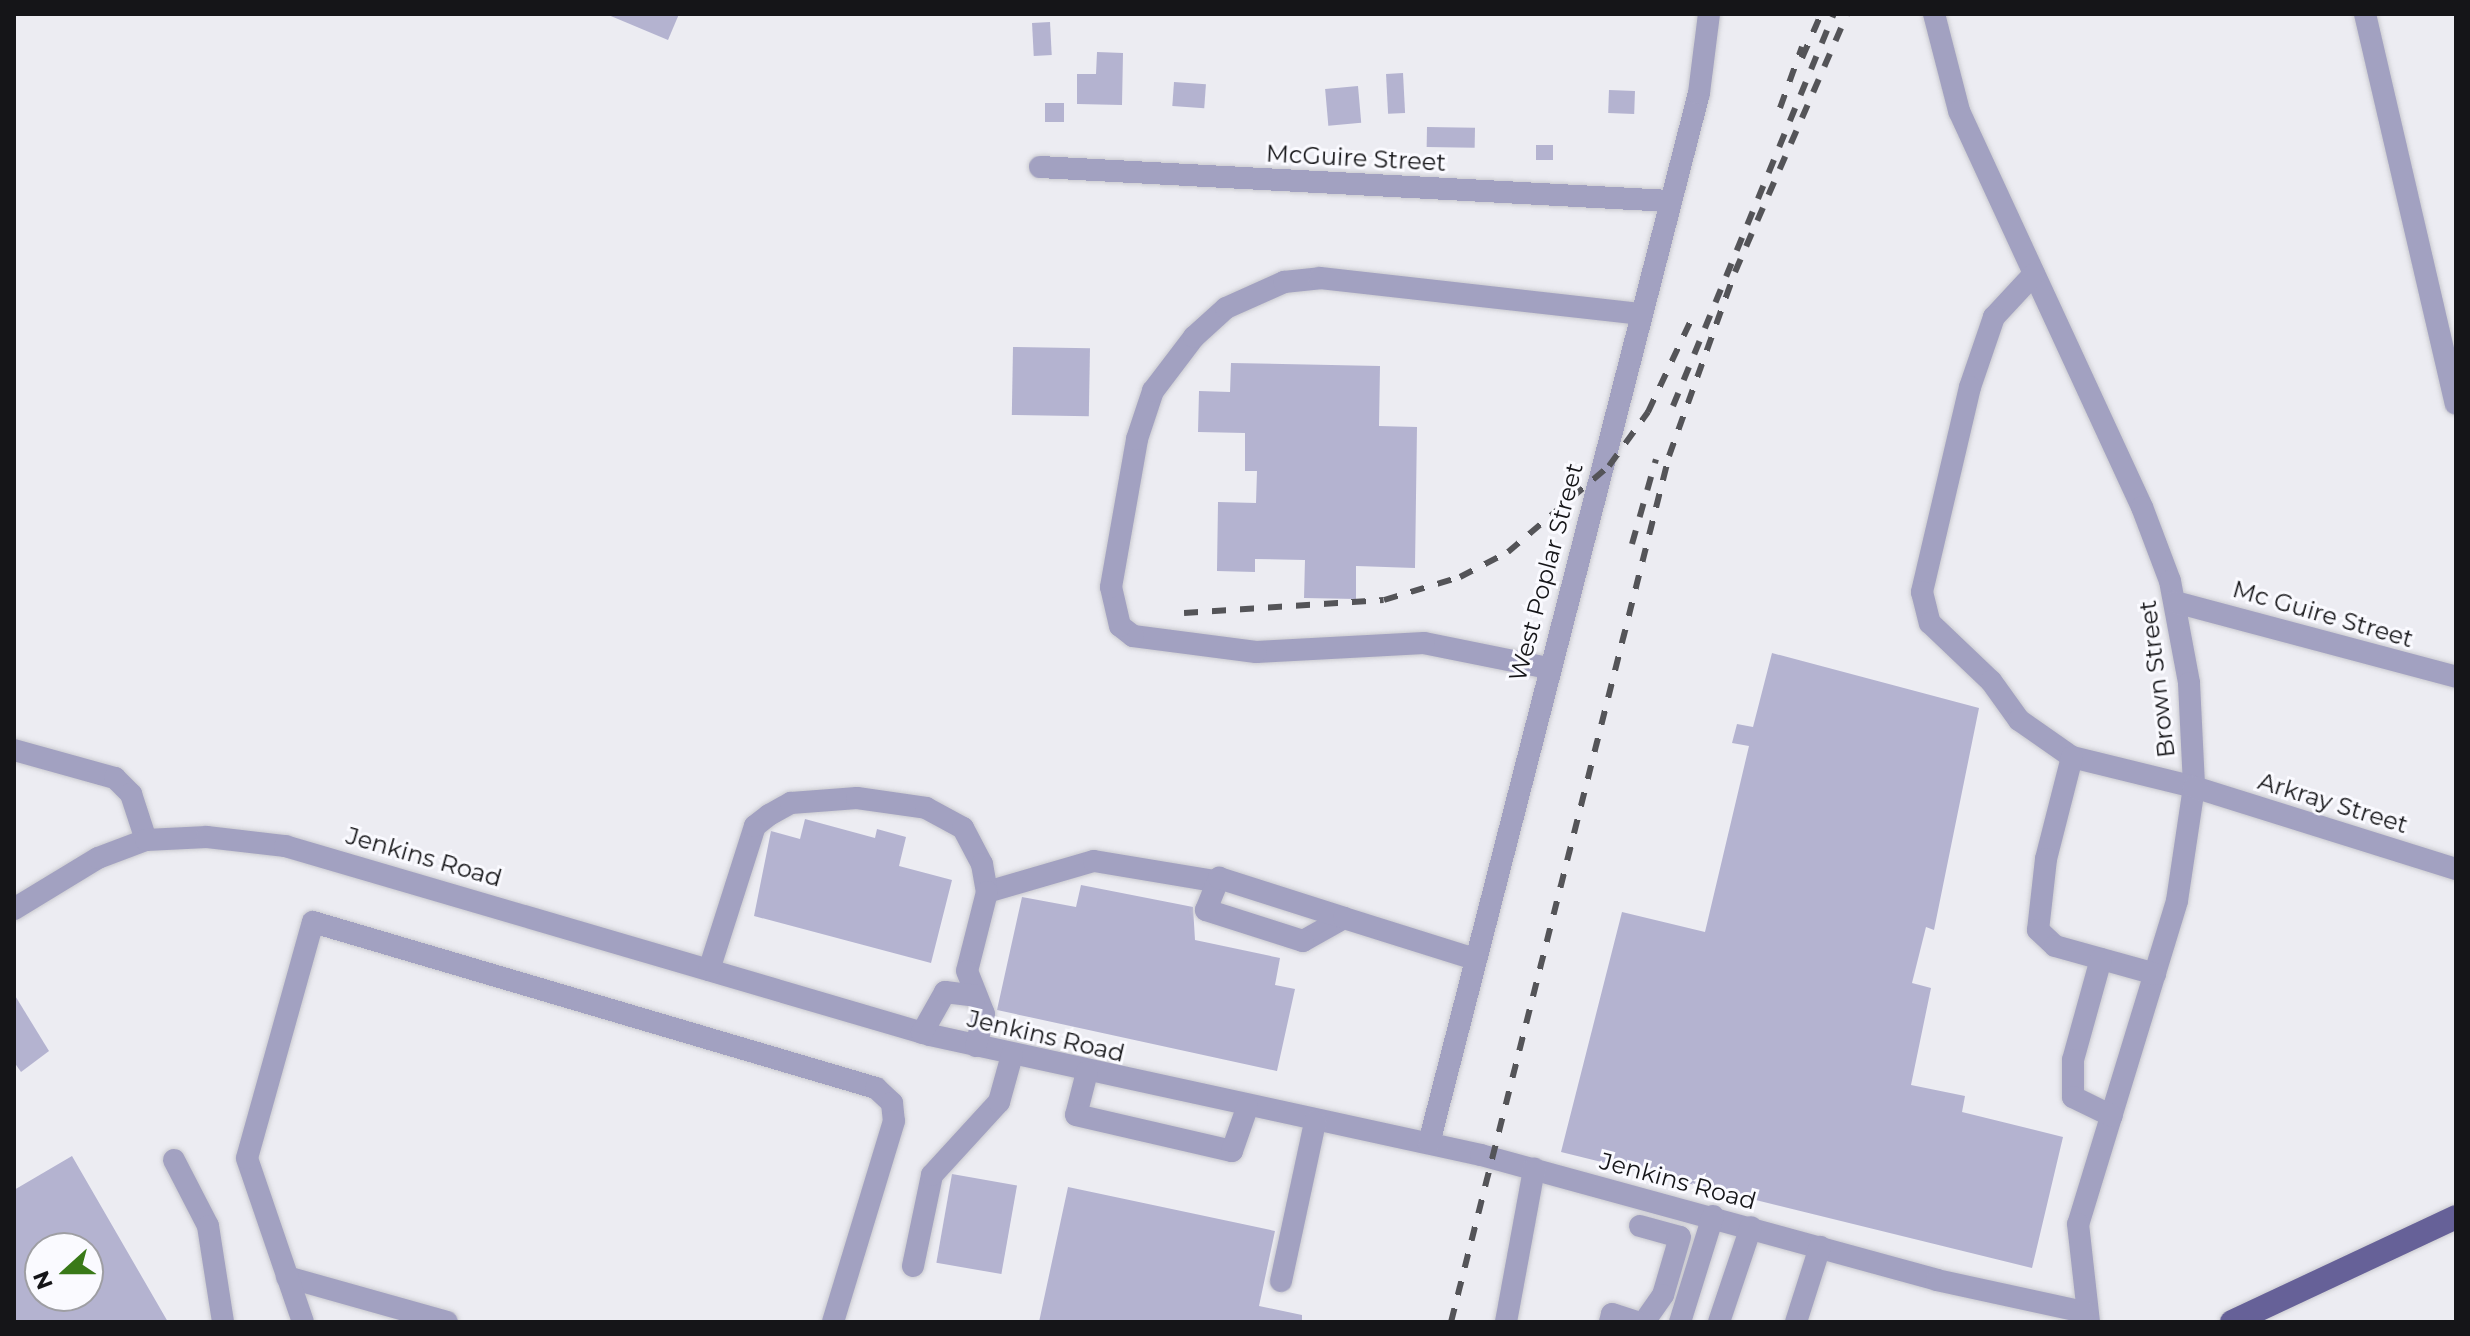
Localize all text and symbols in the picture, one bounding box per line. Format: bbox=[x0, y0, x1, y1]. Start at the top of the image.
street label: McGuire Street bbox=[1265, 139, 1447, 177]
street label: West Poplar Street bbox=[1503, 460, 1589, 684]
street label: Mc Guire Street bbox=[2229, 574, 2417, 654]
street label: Brown Street bbox=[2133, 599, 2181, 759]
street label: Arkray Street bbox=[2255, 767, 2411, 839]
street label: Jenkins Road bbox=[343, 821, 505, 893]
street label: Jenkins Road bbox=[965, 1004, 1127, 1068]
street label: Jenkins Road bbox=[1597, 1146, 1759, 1216]
north arrow bbox=[24, 1232, 104, 1312]
text: N bbox=[27, 1267, 59, 1293]

